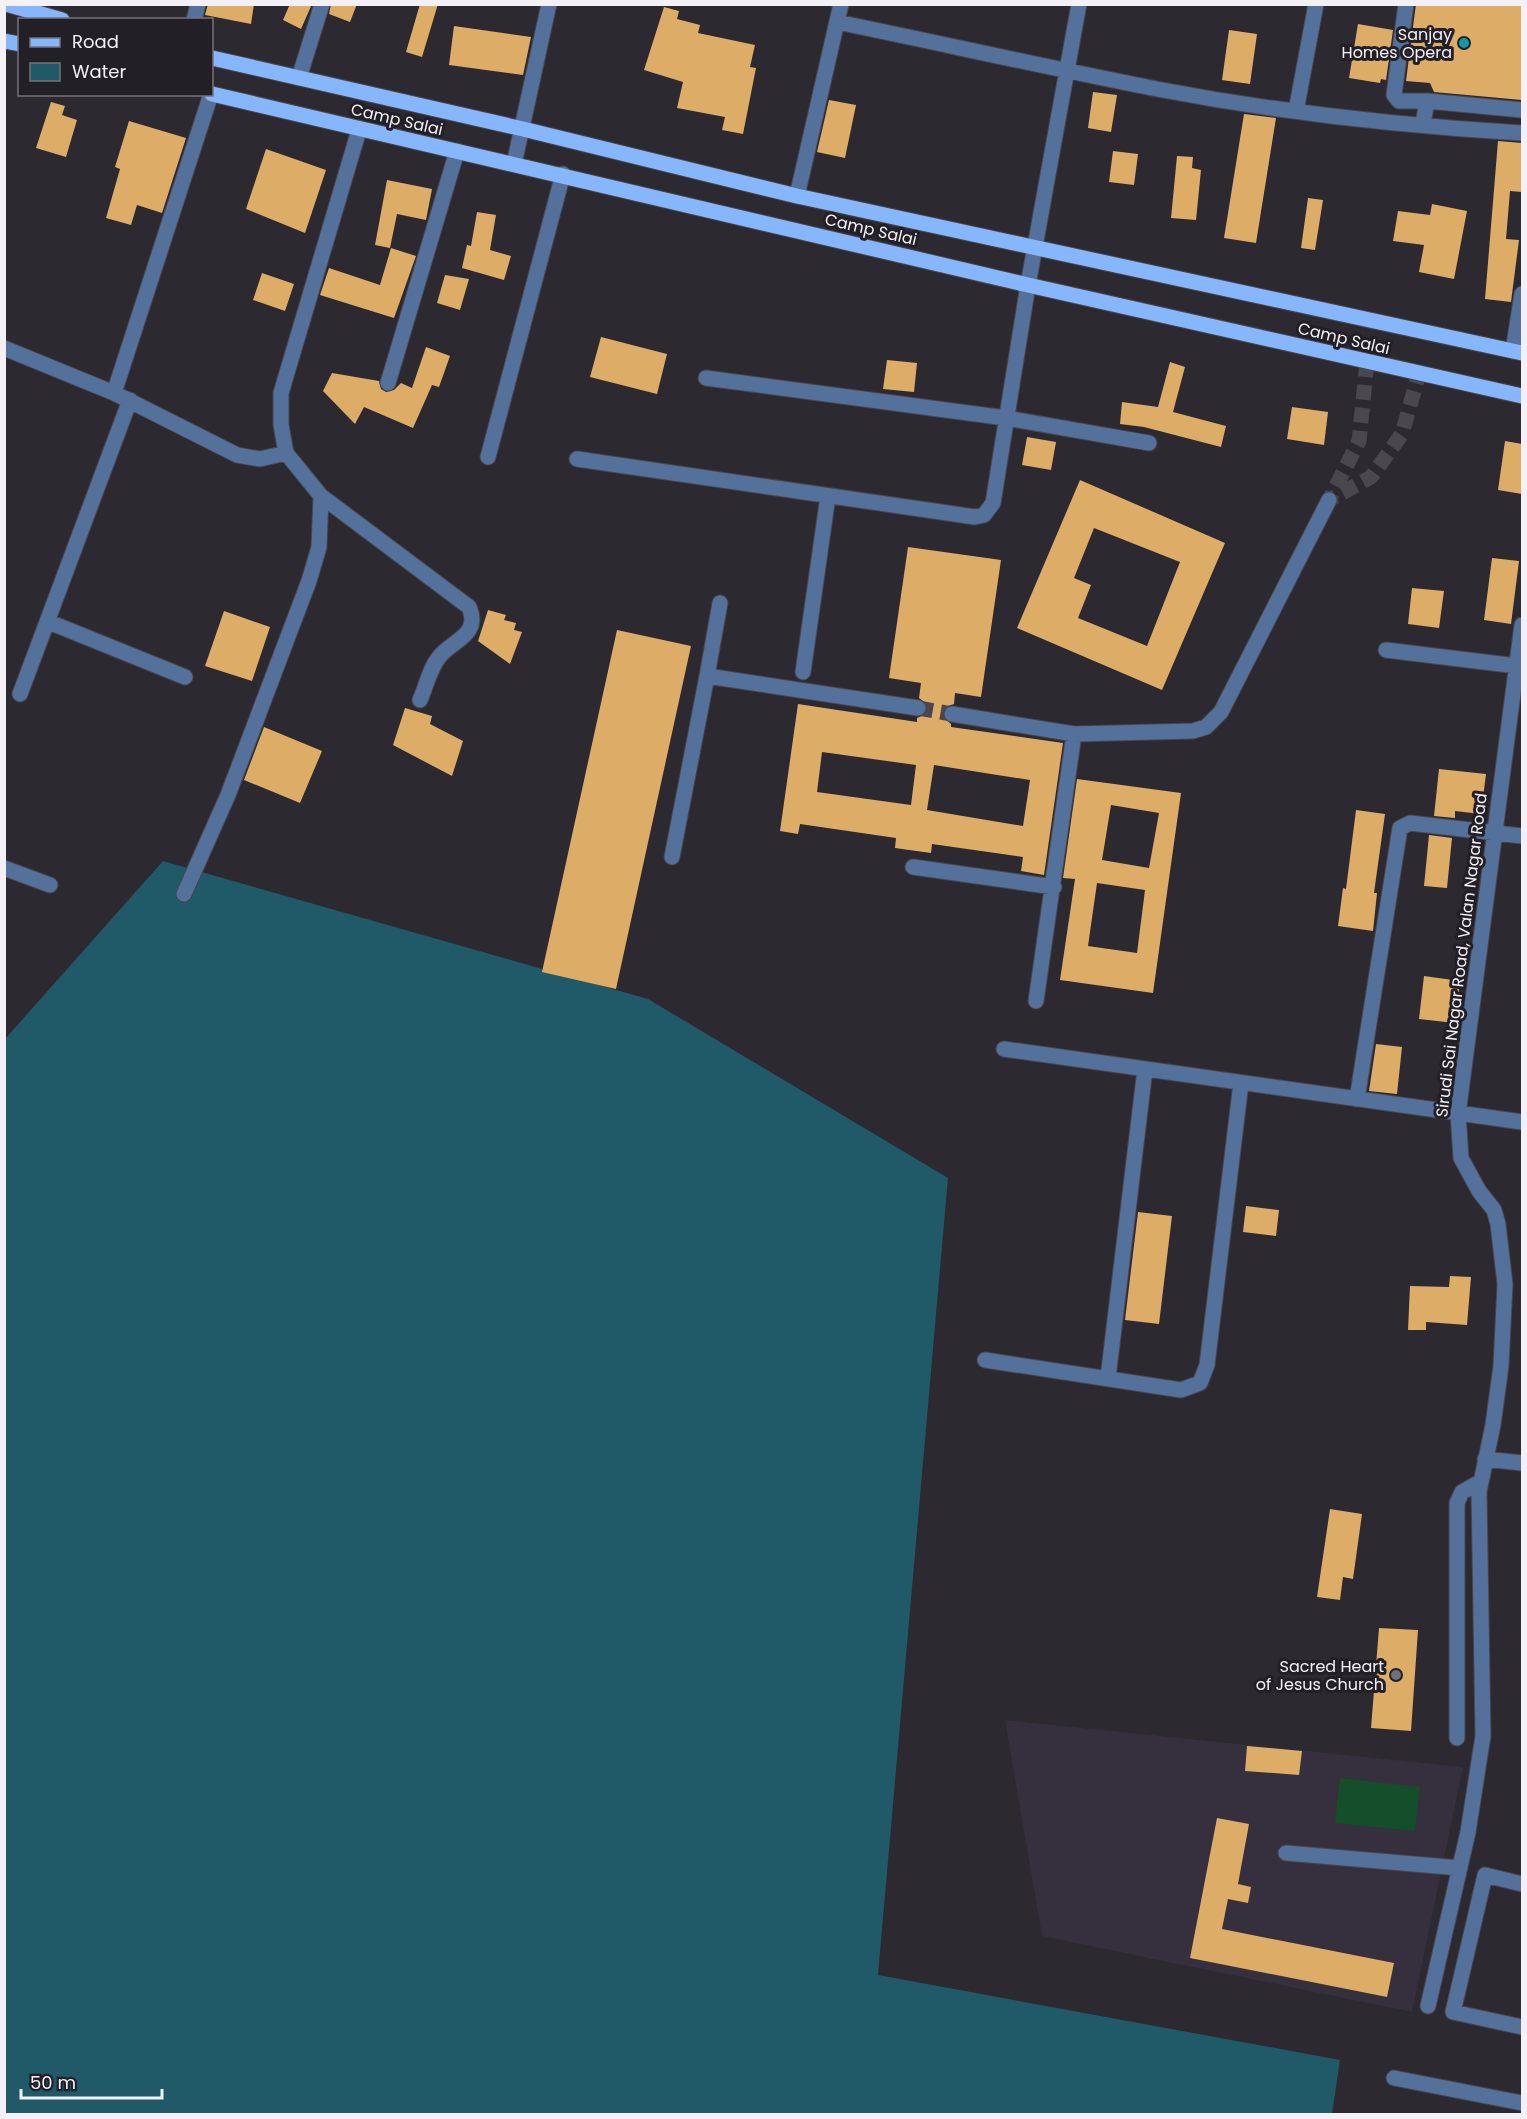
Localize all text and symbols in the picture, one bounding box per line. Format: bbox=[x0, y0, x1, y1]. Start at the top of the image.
legend bbox=[18, 18, 213, 96]
place label: Sanjay Homes Opera bbox=[1342, 23, 1452, 64]
text: Road bbox=[72, 29, 119, 54]
marker: Sanjay Homes Opera bbox=[1457, 36, 1471, 50]
text: Water bbox=[72, 59, 126, 84]
street label: Camp Salai bbox=[349, 98, 445, 141]
street label: Camp Salai bbox=[823, 208, 919, 251]
street label: Camp Salai bbox=[1296, 317, 1392, 360]
street label: Sirudi Sai Nagar Road, Valan Nagar Road bbox=[1430, 792, 1493, 1118]
place label: Sacred Heart of Jesus Church bbox=[1256, 1655, 1384, 1696]
marker: Sacred Heart of Jesus Church bbox=[1389, 1668, 1403, 1682]
scale bar bbox=[21, 2062, 162, 2100]
text: 50 m bbox=[30, 2070, 76, 2095]

